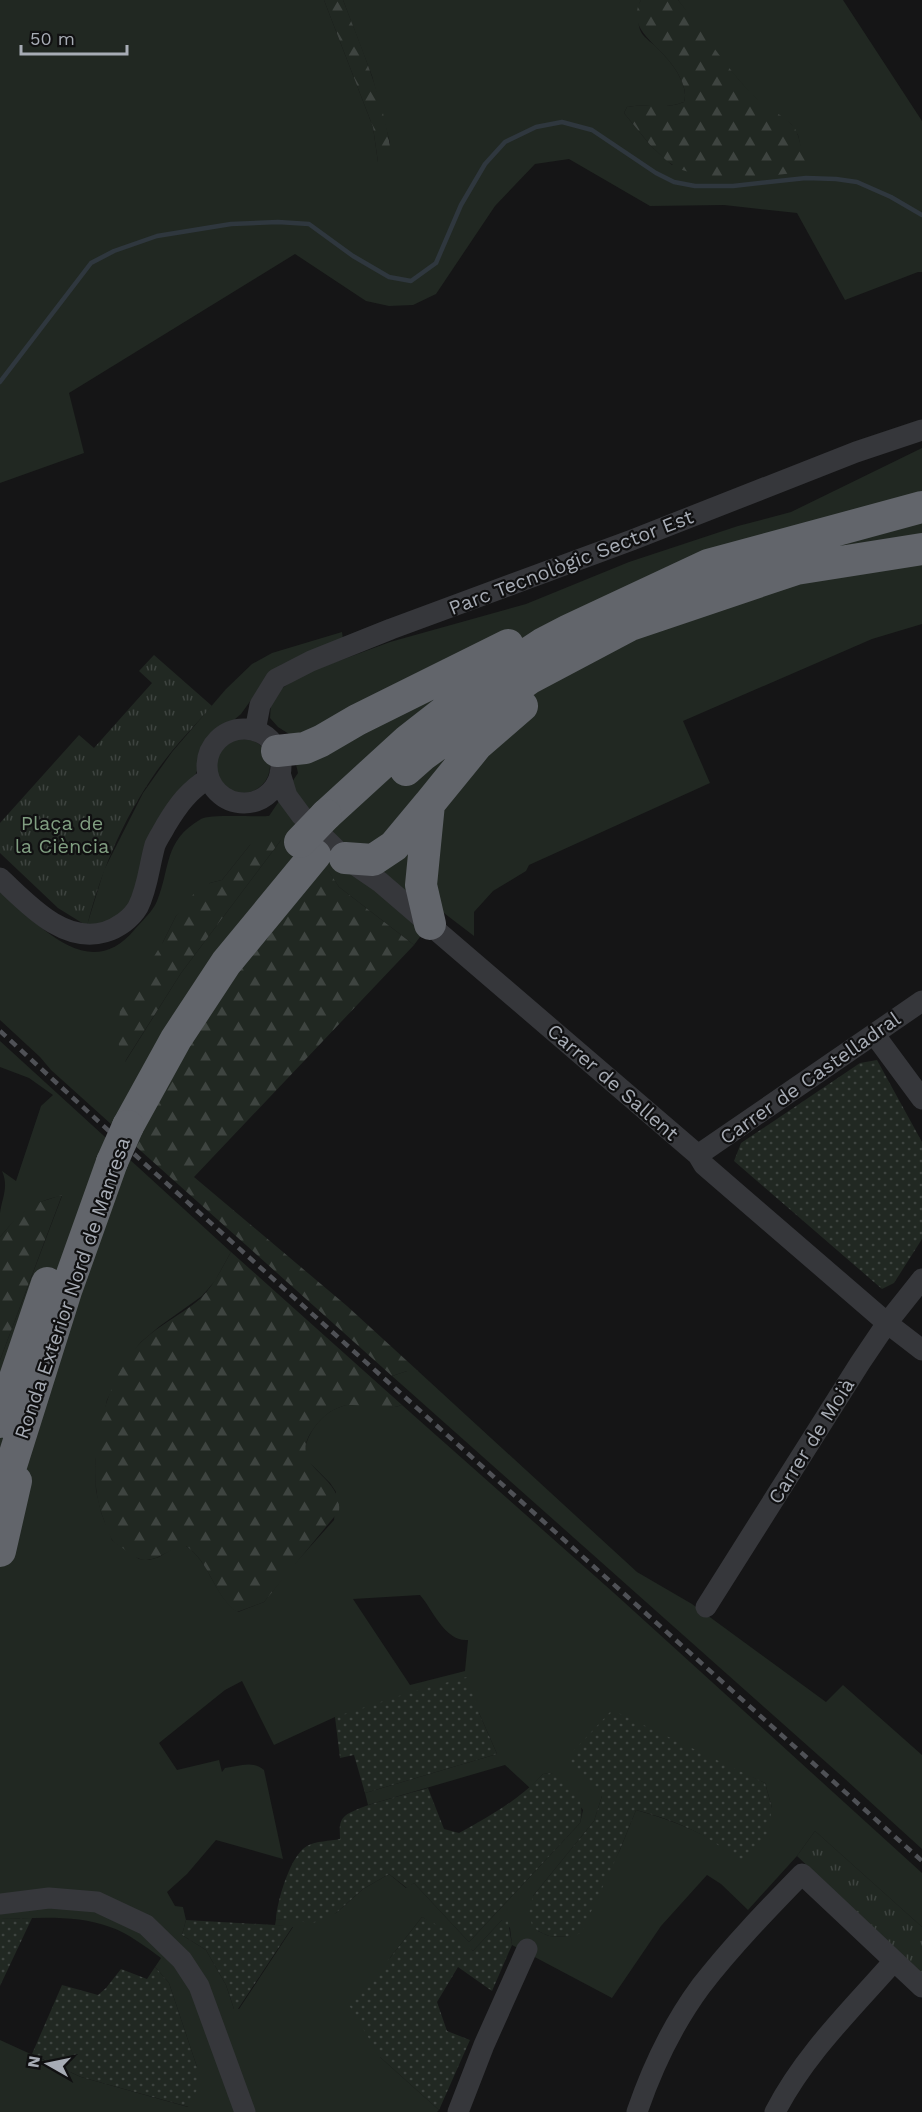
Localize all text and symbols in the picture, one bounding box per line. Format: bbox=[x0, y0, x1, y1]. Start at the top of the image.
scale bar bbox=[21, 18, 128, 56]
text: 50 m bbox=[30, 28, 75, 49]
street label: Parc Tecnològic Sector Est bbox=[445, 504, 697, 620]
park label: Plaça de la Ciència bbox=[15, 811, 109, 858]
street label: Carrer de Castelladral bbox=[715, 1007, 905, 1149]
street label: Carrer de Sallent bbox=[542, 1018, 684, 1146]
street label: Ronda Exterior Nord de Manresa bbox=[9, 1134, 135, 1442]
street label: Carrer de Moià bbox=[763, 1374, 859, 1508]
north arrow bbox=[18, 2034, 78, 2094]
text: N bbox=[23, 2054, 44, 2069]

